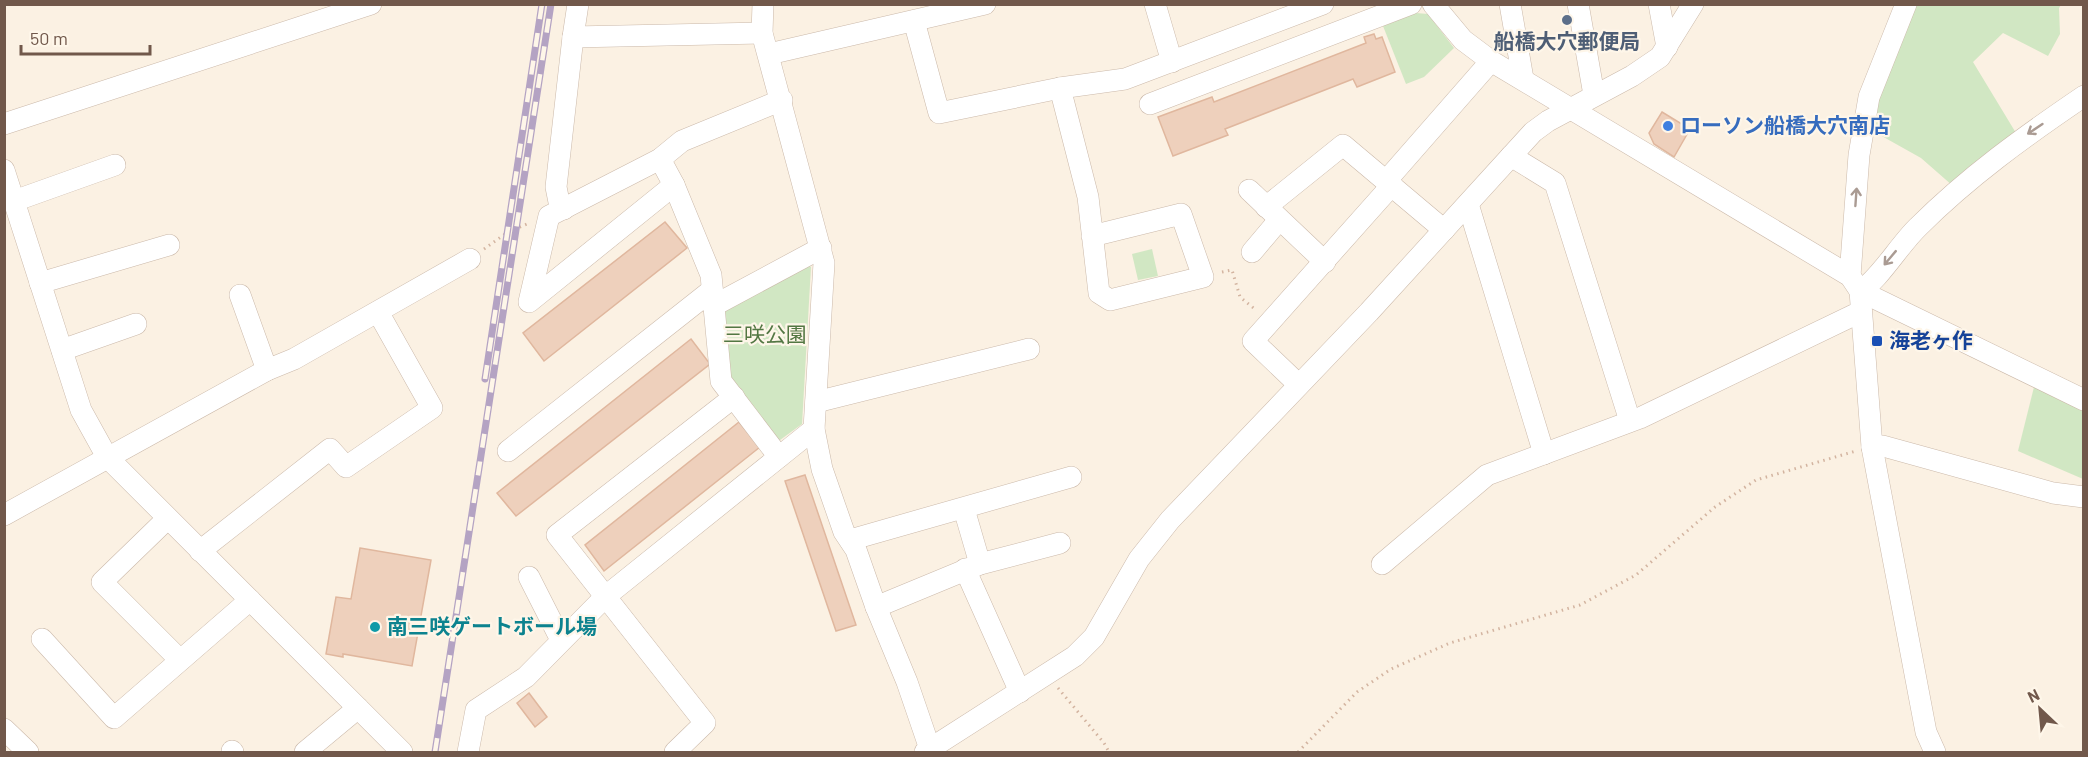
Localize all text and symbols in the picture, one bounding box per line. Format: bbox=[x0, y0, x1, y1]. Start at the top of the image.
marker: 船橋大穴郵便局 bbox=[1560, 13, 1574, 27]
scale bar bbox=[21, 18, 150, 56]
text: 50 m bbox=[30, 27, 68, 49]
place label: 船橋大穴郵便局 bbox=[1494, 28, 1641, 53]
place label: ローソン船橋大穴南店 bbox=[1680, 112, 1890, 137]
marker: ローソン船橋大穴南店 bbox=[1661, 119, 1675, 133]
one-way arrow bbox=[2027, 123, 2044, 135]
one-way arrow bbox=[1851, 187, 1862, 207]
one-way arrow bbox=[1883, 250, 1896, 266]
park label: 三咲公園 bbox=[723, 321, 807, 346]
place label: 海老ヶ作 bbox=[1889, 327, 1973, 352]
marker: 海老ヶ作 bbox=[1870, 334, 1884, 348]
place label: 南三咲ゲートボール場 bbox=[387, 613, 597, 638]
marker: 南三咲ゲートボール場 bbox=[368, 620, 382, 634]
north arrow bbox=[2010, 679, 2070, 739]
text: N bbox=[2024, 684, 2042, 706]

